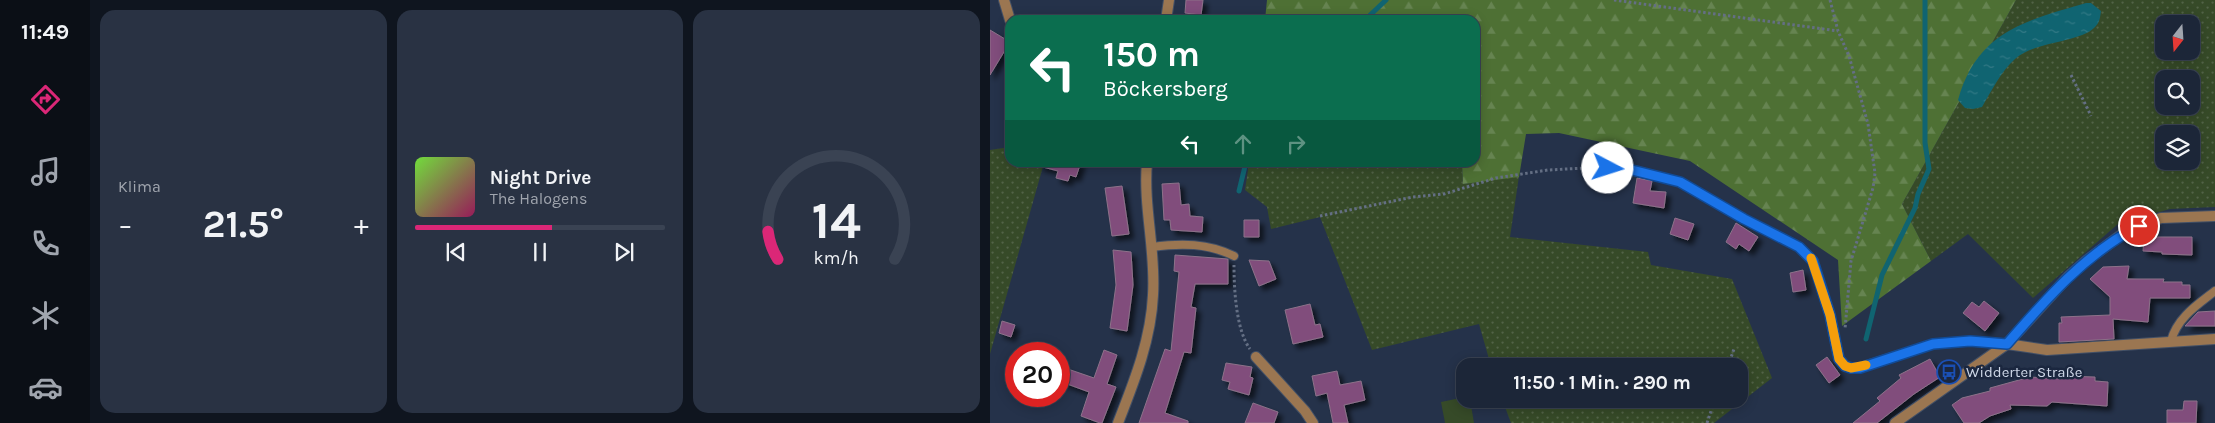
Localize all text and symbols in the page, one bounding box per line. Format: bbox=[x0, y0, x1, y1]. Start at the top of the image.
north arrow bbox=[2155, 15, 2200, 60]
map controls bbox=[2155, 15, 2200, 170]
text: 11:49 bbox=[21, 19, 69, 45]
text: 150 m bbox=[1103, 34, 1200, 75]
icon: left bbox=[1020, 35, 1085, 100]
button: search bbox=[2155, 70, 2200, 115]
text: Böckersberg bbox=[1103, 76, 1228, 102]
icon: directions bbox=[28, 82, 63, 117]
button: layers bbox=[2155, 125, 2200, 170]
icon: left bbox=[1176, 130, 1204, 158]
icon: ahead bbox=[1229, 130, 1257, 158]
icon: right bbox=[1282, 130, 1310, 158]
position arrow bbox=[1581, 141, 1633, 193]
icon: music bbox=[28, 154, 63, 189]
text: Night Drive bbox=[490, 167, 591, 189]
text: Klima bbox=[118, 177, 161, 196]
text: The Halogens bbox=[490, 189, 587, 208]
text: 14 bbox=[812, 190, 861, 251]
text: 21.5° bbox=[203, 202, 284, 247]
pin bbox=[2118, 205, 2160, 247]
text: − bbox=[118, 208, 133, 241]
text: + bbox=[354, 208, 369, 241]
icon: arrive bbox=[2125, 212, 2153, 240]
icon: phone bbox=[28, 226, 63, 261]
icon: previous bbox=[442, 238, 470, 266]
icon: pause bbox=[526, 238, 554, 266]
icon: next bbox=[610, 238, 638, 266]
text: km/h bbox=[814, 248, 859, 269]
icon: climate bbox=[28, 298, 63, 333]
speed limit sign: 20 bbox=[1005, 342, 1070, 407]
bus stop icon: Widderter Straße bbox=[1936, 359, 1962, 385]
place label: Widderter Straße bbox=[1966, 363, 2082, 381]
icon: car bbox=[28, 370, 63, 405]
text: 11:50 · 1 Min. · 290 m bbox=[1513, 372, 1691, 394]

